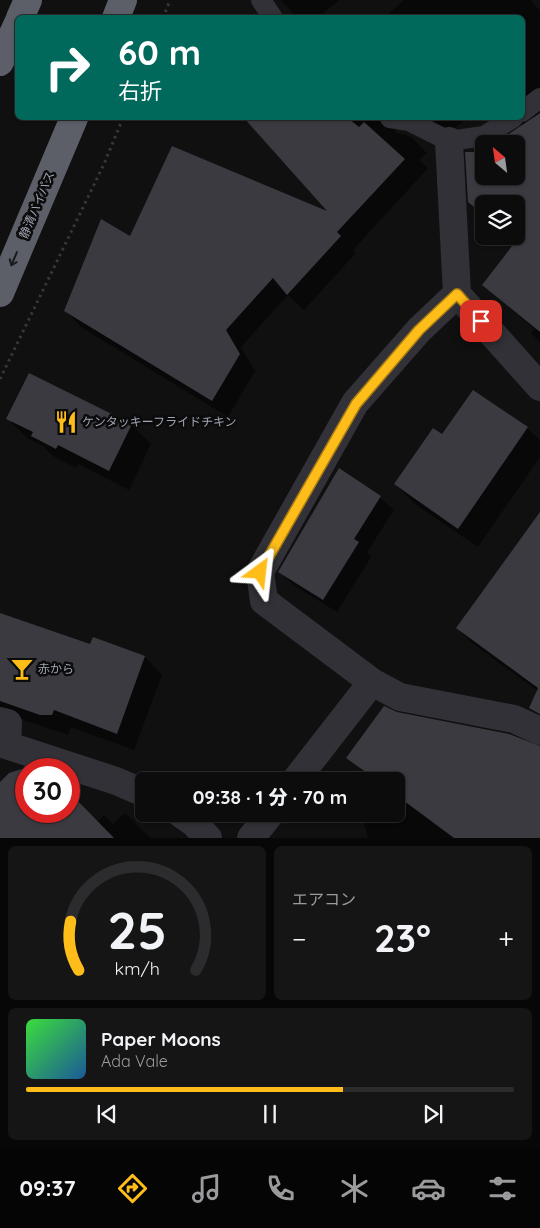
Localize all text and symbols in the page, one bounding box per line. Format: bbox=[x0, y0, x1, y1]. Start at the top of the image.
text: 60 m bbox=[118, 30, 201, 74]
icon: right bbox=[35, 35, 100, 100]
text: 右折 bbox=[118, 77, 162, 105]
north arrow bbox=[475, 135, 525, 185]
map controls bbox=[475, 135, 525, 245]
street label: 静清バイパス bbox=[16, 169, 57, 241]
button: layers bbox=[475, 195, 525, 245]
one-way arrow bbox=[9, 251, 19, 266]
pin bbox=[460, 300, 502, 342]
icon: arrive bbox=[467, 307, 495, 335]
restaurant icon: ケンタッキーフライドチキン bbox=[53, 409, 79, 435]
place label: ケンタッキーフライドチキン bbox=[82, 414, 237, 429]
position arrow bbox=[233, 545, 285, 597]
bar icon: 赤から bbox=[9, 656, 35, 682]
place label: 赤から bbox=[38, 661, 74, 676]
speed limit sign: 30 bbox=[15, 758, 80, 823]
text: 09:38 · 1 分 · 70 m bbox=[193, 785, 347, 809]
text: エアコン bbox=[292, 889, 356, 909]
text: 25 bbox=[107, 897, 167, 962]
text: 23° bbox=[374, 914, 431, 962]
text: − bbox=[292, 921, 307, 956]
text: + bbox=[498, 921, 514, 956]
text: km/h bbox=[114, 957, 160, 979]
text: Paper Moons bbox=[101, 1027, 221, 1051]
text: Ada Vale bbox=[101, 1051, 168, 1071]
icon: previous bbox=[93, 1100, 121, 1128]
icon: pause bbox=[256, 1100, 284, 1128]
icon: next bbox=[419, 1100, 447, 1128]
icon: directions bbox=[115, 1171, 150, 1206]
icon: music bbox=[189, 1171, 224, 1206]
icon: phone bbox=[263, 1171, 298, 1206]
icon: climate bbox=[337, 1171, 372, 1206]
icon: car bbox=[411, 1171, 446, 1206]
icon: filters bbox=[485, 1171, 520, 1206]
text: 09:37 bbox=[20, 1174, 75, 1202]

